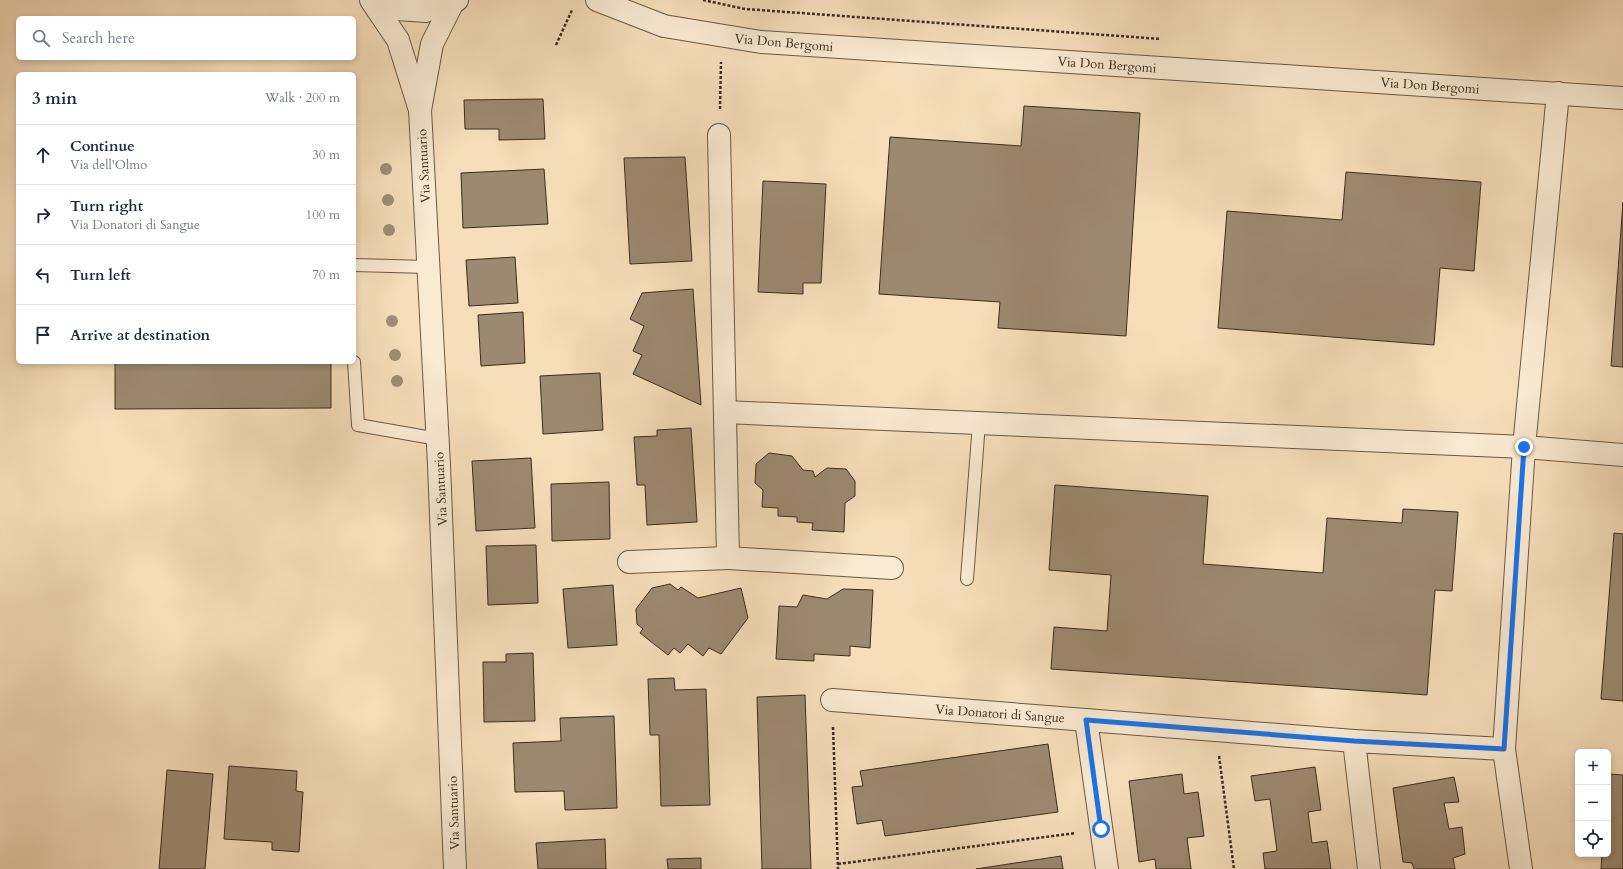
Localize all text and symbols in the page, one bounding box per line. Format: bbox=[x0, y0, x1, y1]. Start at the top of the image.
search box bbox=[16, 16, 356, 60]
icon: search bbox=[30, 27, 52, 49]
text: Search here bbox=[62, 28, 135, 48]
street label: Via Don Bergomi bbox=[734, 30, 834, 56]
street label: Via Don Bergomi bbox=[1057, 53, 1157, 77]
street label: Via Don Bergomi bbox=[1380, 74, 1480, 98]
text: 3 min bbox=[32, 87, 77, 110]
text: Walk · 200 m bbox=[265, 89, 340, 107]
street label: Via Santuario bbox=[413, 128, 435, 203]
text: Continue bbox=[70, 136, 135, 156]
icon: ahead bbox=[32, 144, 54, 166]
text: 30 m bbox=[312, 146, 340, 164]
text: Via dell'Olmo bbox=[70, 156, 147, 174]
text: Turn right bbox=[70, 196, 143, 216]
icon: right bbox=[32, 204, 54, 226]
text: 100 m bbox=[306, 206, 340, 224]
text: Via Donatori di Sangue bbox=[70, 216, 200, 234]
icon: left bbox=[32, 264, 54, 286]
text: Turn left bbox=[70, 265, 131, 285]
text: 70 m bbox=[312, 266, 340, 284]
icon: arrive bbox=[32, 324, 54, 346]
text: Arrive at destination bbox=[70, 325, 210, 345]
route end bbox=[1515, 438, 1533, 456]
street label: Via Santuario bbox=[430, 451, 452, 526]
street label: Via Donatori di Sangue bbox=[935, 700, 1065, 728]
map controls bbox=[1575, 749, 1611, 857]
button: + bbox=[1575, 749, 1611, 785]
street label: Via Santuario bbox=[444, 776, 464, 850]
button: − bbox=[1575, 785, 1611, 821]
route start bbox=[1092, 820, 1110, 838]
button: locate bbox=[1575, 821, 1611, 857]

